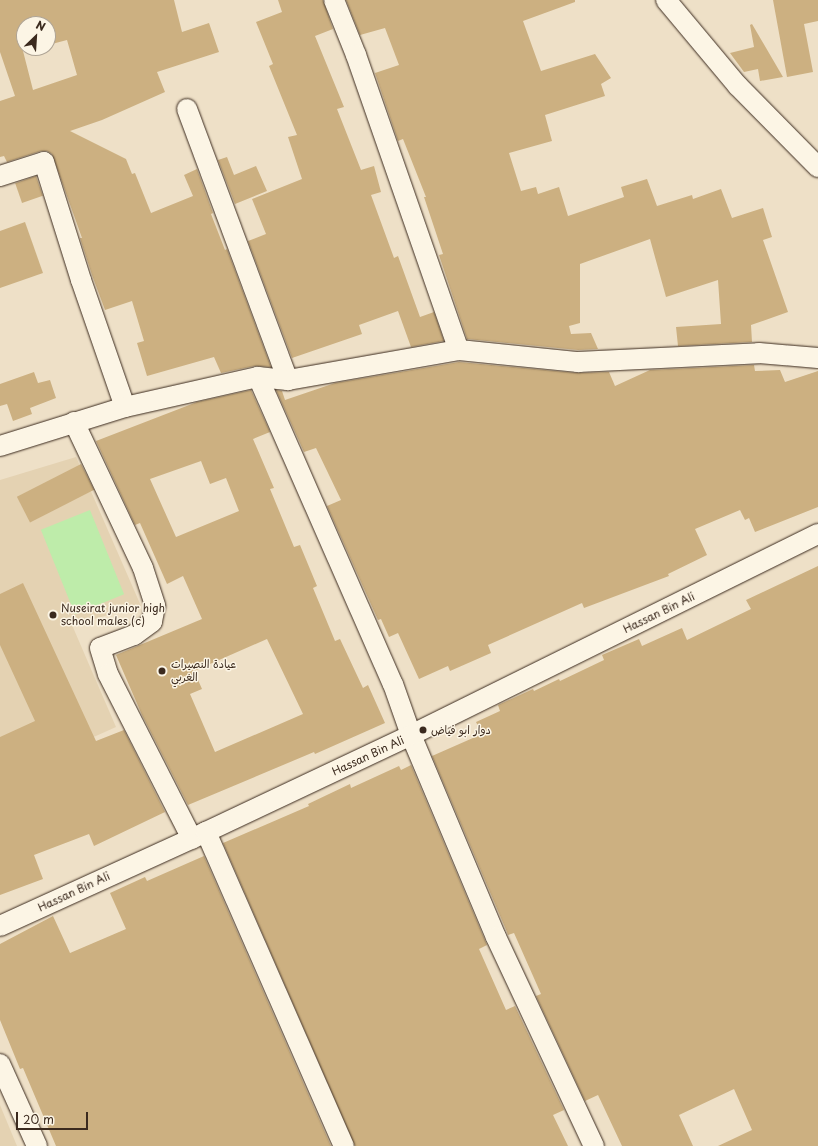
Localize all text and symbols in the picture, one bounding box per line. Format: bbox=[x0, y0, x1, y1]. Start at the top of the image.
north arrow bbox=[16, 16, 56, 56]
text: N bbox=[33, 16, 48, 35]
street label: Hassan Bin Ali bbox=[621, 590, 697, 636]
place label: Nuseirat junior high school males (c) bbox=[61, 602, 166, 628]
marker: Nuseirat junior high school males (c) bbox=[48, 610, 58, 620]
place label: عيادة النصيرات الغربي bbox=[171, 658, 236, 684]
marker: عيادة النصيرات الغربي bbox=[156, 665, 168, 677]
place label: دوار ابو فياض bbox=[431, 723, 491, 737]
marker: دوار ابو فياض bbox=[418, 725, 428, 735]
street label: Hassan Bin Ali bbox=[330, 734, 406, 778]
street label: Hassan Bin Ali bbox=[36, 870, 112, 914]
scale bar bbox=[18, 1104, 90, 1130]
text: 20 m bbox=[23, 1110, 54, 1128]

